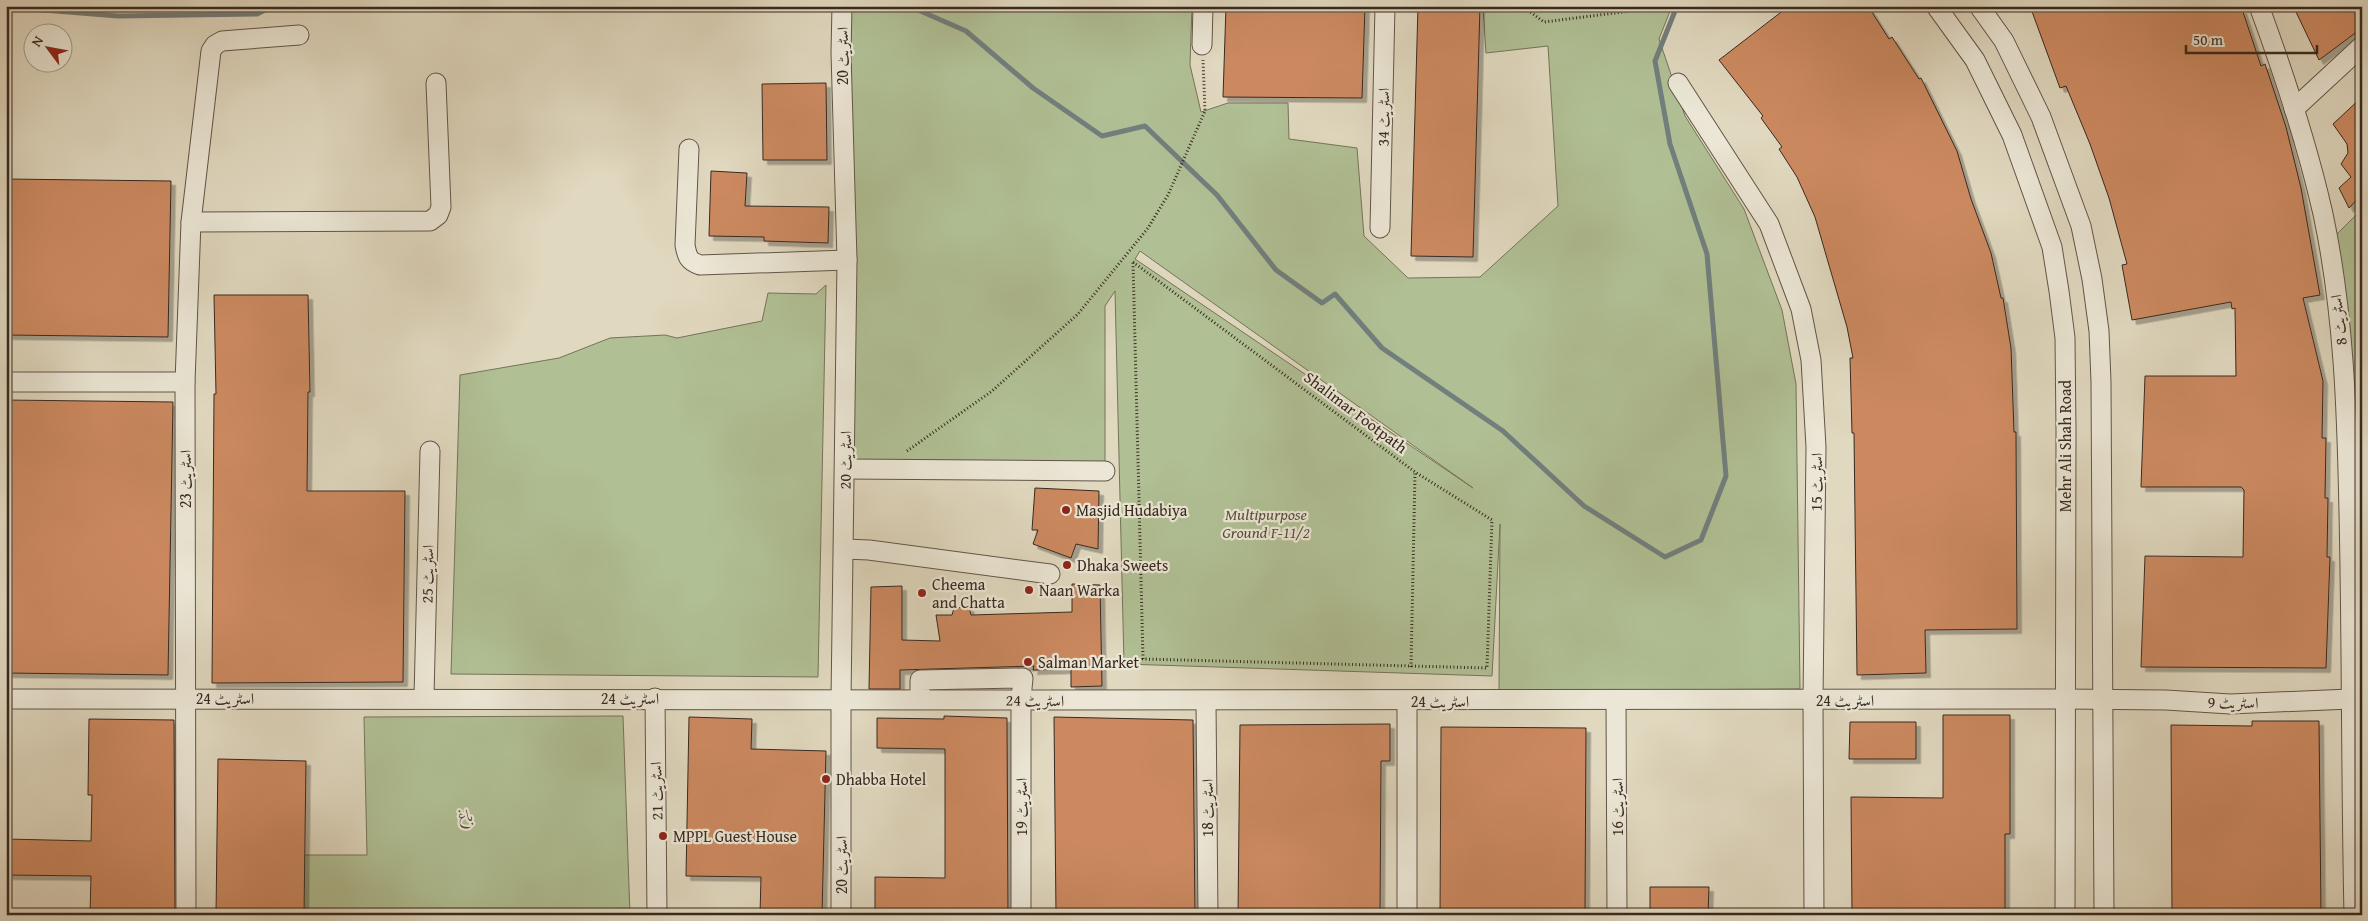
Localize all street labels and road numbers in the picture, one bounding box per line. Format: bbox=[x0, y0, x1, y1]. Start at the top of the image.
street label: اسٹریٹ 20 bbox=[830, 27, 854, 85]
street label: اسٹریٹ 34 bbox=[1370, 87, 1396, 147]
street label: اسٹریٹ 8 bbox=[2323, 293, 2353, 347]
street label: Shalimar Footpath bbox=[1299, 365, 1413, 459]
street label: Mehr Ali Shah Road bbox=[2053, 379, 2077, 512]
street label: اسٹریٹ 20 bbox=[832, 430, 858, 490]
street label: اسٹریٹ 23 bbox=[173, 450, 197, 508]
street label: اسٹریٹ 15 bbox=[1803, 452, 1829, 512]
street label: اسٹریٹ 25 bbox=[414, 544, 440, 604]
street label: اسٹریٹ 24 bbox=[196, 686, 254, 710]
street label: اسٹریٹ 24 bbox=[601, 686, 659, 710]
street label: اسٹریٹ 24 bbox=[1005, 687, 1065, 713]
street label: اسٹریٹ 24 bbox=[1816, 688, 1874, 712]
street label: اسٹریٹ 24 bbox=[1411, 689, 1469, 713]
street label: اسٹریٹ 9 bbox=[2207, 690, 2259, 714]
street label: اسٹریٹ 21 bbox=[643, 761, 669, 821]
street label: اسٹریٹ 19 bbox=[1009, 778, 1033, 836]
street label: اسٹریٹ 16 bbox=[1605, 778, 1629, 836]
street label: اسٹریٹ 18 bbox=[1195, 779, 1219, 837]
street label: اسٹریٹ 20 bbox=[829, 836, 853, 894]

